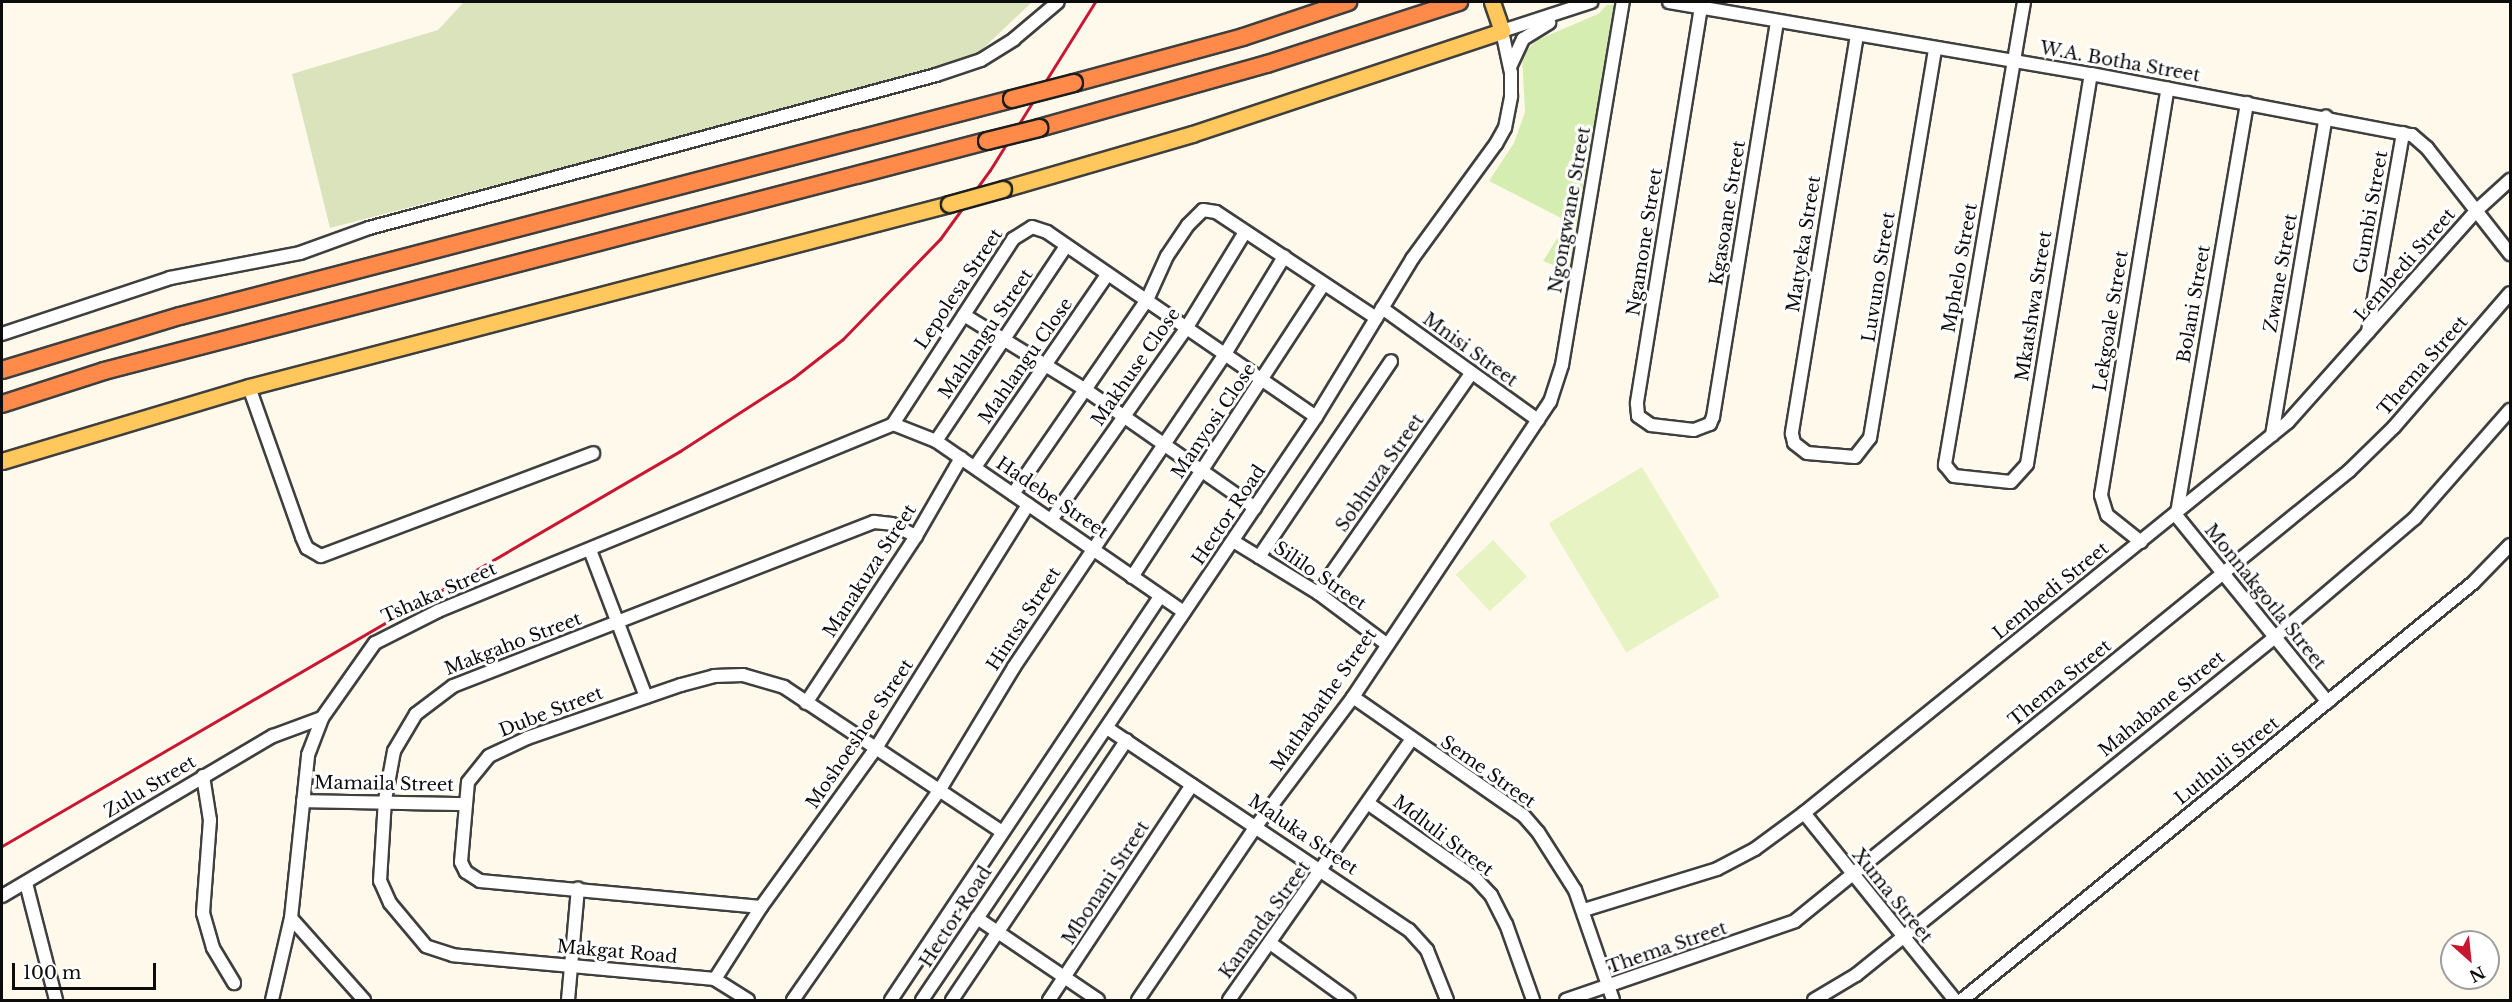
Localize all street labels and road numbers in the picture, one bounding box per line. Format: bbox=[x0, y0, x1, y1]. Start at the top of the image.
street label: W.A. Botha Street bbox=[2038, 37, 2202, 87]
street label: Ngongwane Street bbox=[1545, 125, 1595, 295]
street label: Kgasoane Street bbox=[1706, 139, 1750, 287]
street label: Gumbi Street bbox=[2350, 149, 2392, 275]
street label: Ngamone Street bbox=[1623, 166, 1667, 318]
street label: Matyeka Street bbox=[1783, 174, 1825, 314]
street label: Mphelo Street bbox=[1938, 202, 1982, 334]
street label: Lembedi Street bbox=[2350, 204, 2460, 326]
street label: Luvuno Street bbox=[1858, 210, 1900, 344]
street label: Zwane Street bbox=[2260, 212, 2302, 334]
street label: Lepolesa Street bbox=[911, 225, 1007, 353]
street label: Mkatshwa Street bbox=[2011, 229, 2057, 383]
street label: Bolani Street bbox=[2173, 243, 2215, 365]
street label: Lekgoale Street bbox=[2089, 249, 2133, 393]
street label: Mahlangu Street bbox=[934, 265, 1038, 403]
street label: Mahlangu Close bbox=[974, 294, 1078, 428]
street label: Makhuse Close bbox=[1087, 304, 1185, 430]
street label: Mnisi Street bbox=[1418, 308, 1522, 392]
street label: Thema Street bbox=[2374, 311, 2472, 421]
street label: Manyosi Close bbox=[1167, 359, 1261, 483]
street label: Sobhuza Street bbox=[1331, 410, 1429, 536]
street label: Hadebe Street bbox=[992, 453, 1112, 543]
street label: Hector Road bbox=[1188, 461, 1270, 569]
street label: Manakuza Street bbox=[819, 500, 921, 642]
street label: Monnakgotla Street bbox=[2200, 520, 2330, 674]
street label: Sililo Street bbox=[1270, 537, 1370, 615]
street label: Lembedi Street bbox=[1989, 538, 2113, 644]
street label: Tshaka Street bbox=[378, 558, 500, 628]
street label: Hintsa Street bbox=[982, 563, 1066, 675]
street label: Makgaho Street bbox=[442, 608, 584, 680]
street label: Mathabathe Street bbox=[1267, 624, 1381, 776]
street label: Thema Street bbox=[2004, 635, 2116, 731]
street label: Mahabane Street bbox=[2095, 647, 2229, 761]
street label: Moshoeshoe Street bbox=[802, 655, 918, 813]
street label: Dube Street bbox=[496, 682, 606, 742]
street label: Luthuli Street bbox=[2171, 712, 2283, 810]
street label: Seme Street bbox=[1436, 731, 1540, 813]
street label: Zulu Street bbox=[100, 751, 200, 823]
street label: Mamaila Street bbox=[314, 772, 454, 796]
street label: Maluka Street bbox=[1244, 790, 1362, 880]
street label: Mdluli Street bbox=[1388, 791, 1498, 881]
street label: Mbonani Street bbox=[1058, 817, 1154, 949]
street label: Xuma Street bbox=[1847, 844, 1937, 948]
street label: Kananda Street bbox=[1215, 857, 1315, 983]
street label: Hector Road bbox=[915, 862, 997, 972]
street label: Thema Street bbox=[1604, 917, 1730, 979]
street label: Makgat Road bbox=[556, 936, 678, 968]

